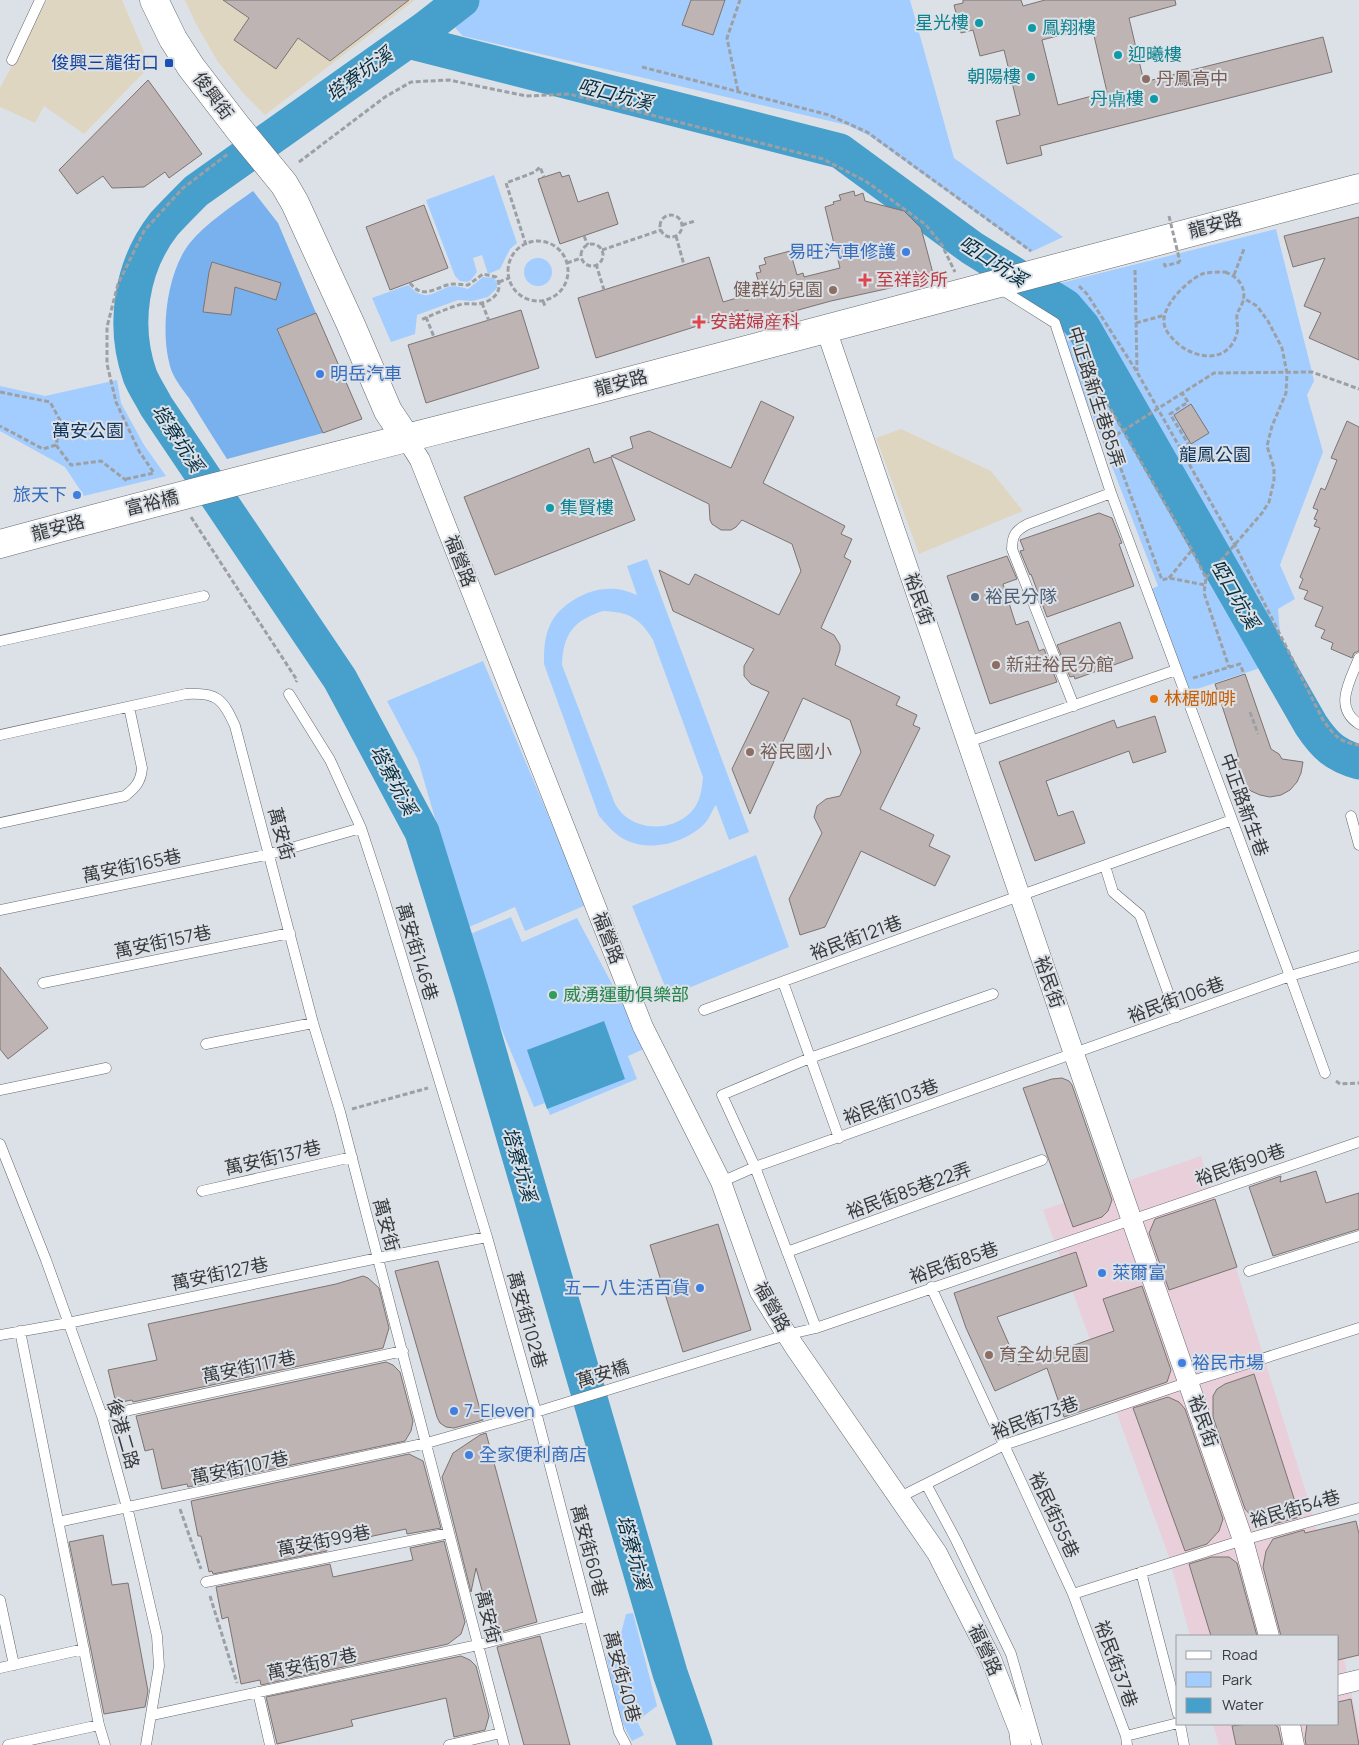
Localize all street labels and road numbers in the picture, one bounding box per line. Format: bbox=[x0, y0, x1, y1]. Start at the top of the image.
street label: 俊興街 bbox=[188, 67, 240, 124]
street label: 龍安路 bbox=[1186, 205, 1244, 243]
street label: 中正路新生巷85弄 bbox=[1063, 323, 1131, 470]
street label: 龍安路 bbox=[592, 363, 650, 401]
street label: 富裕橋 bbox=[123, 484, 181, 520]
street label: 龍安路 bbox=[29, 508, 87, 546]
street label: 福營路 bbox=[440, 531, 482, 590]
street label: 裕民街 bbox=[900, 569, 940, 628]
street label: 中正路新生巷 bbox=[1215, 750, 1275, 860]
street label: 萬安街 bbox=[263, 805, 301, 863]
street label: 萬安街165巷 bbox=[80, 843, 183, 887]
street label: 萬安街146巷 bbox=[392, 900, 444, 1003]
street label: 福營路 bbox=[588, 908, 630, 967]
street label: 裕民街121巷 bbox=[806, 909, 905, 965]
street label: 萬安街157巷 bbox=[112, 919, 213, 963]
street label: 裕民街 bbox=[1030, 952, 1070, 1011]
street label: 裕民街106巷 bbox=[1124, 970, 1227, 1028]
street label: 裕民街103巷 bbox=[840, 1073, 942, 1129]
street label: 萬安街137巷 bbox=[222, 1134, 323, 1180]
street label: 裕民街90巷 bbox=[1191, 1137, 1288, 1191]
street label: 裕民街85巷22弄 bbox=[843, 1156, 974, 1224]
street label: 萬安街 bbox=[368, 1196, 406, 1254]
street label: 裕民街85巷 bbox=[906, 1236, 1001, 1289]
street label: 萬安街127巷 bbox=[169, 1251, 270, 1295]
street label: 萬安街102巷 bbox=[503, 1268, 553, 1371]
street label: 福營路 bbox=[749, 1277, 796, 1336]
street label: 萬安街117巷 bbox=[200, 1344, 298, 1388]
street label: 萬安橋 bbox=[573, 1354, 632, 1392]
street label: 裕民街73巷 bbox=[988, 1390, 1082, 1444]
street label: 裕民街 bbox=[1184, 1391, 1224, 1450]
street label: 後港二路 bbox=[103, 1396, 145, 1472]
street label: 萬安街107巷 bbox=[189, 1445, 291, 1489]
street label: 裕民街55巷 bbox=[1024, 1467, 1085, 1562]
street label: 裕民街54巷 bbox=[1247, 1484, 1343, 1532]
street label: 萬安街60巷 bbox=[566, 1502, 614, 1599]
street label: 萬安街99巷 bbox=[275, 1519, 372, 1561]
street label: 萬安街 bbox=[471, 1588, 507, 1646]
street label: 裕民街37巷 bbox=[1090, 1617, 1144, 1711]
street label: 福營路 bbox=[964, 1620, 1008, 1679]
street label: 萬安街40巷 bbox=[599, 1628, 647, 1725]
street label: 萬安街87巷 bbox=[265, 1642, 359, 1684]

